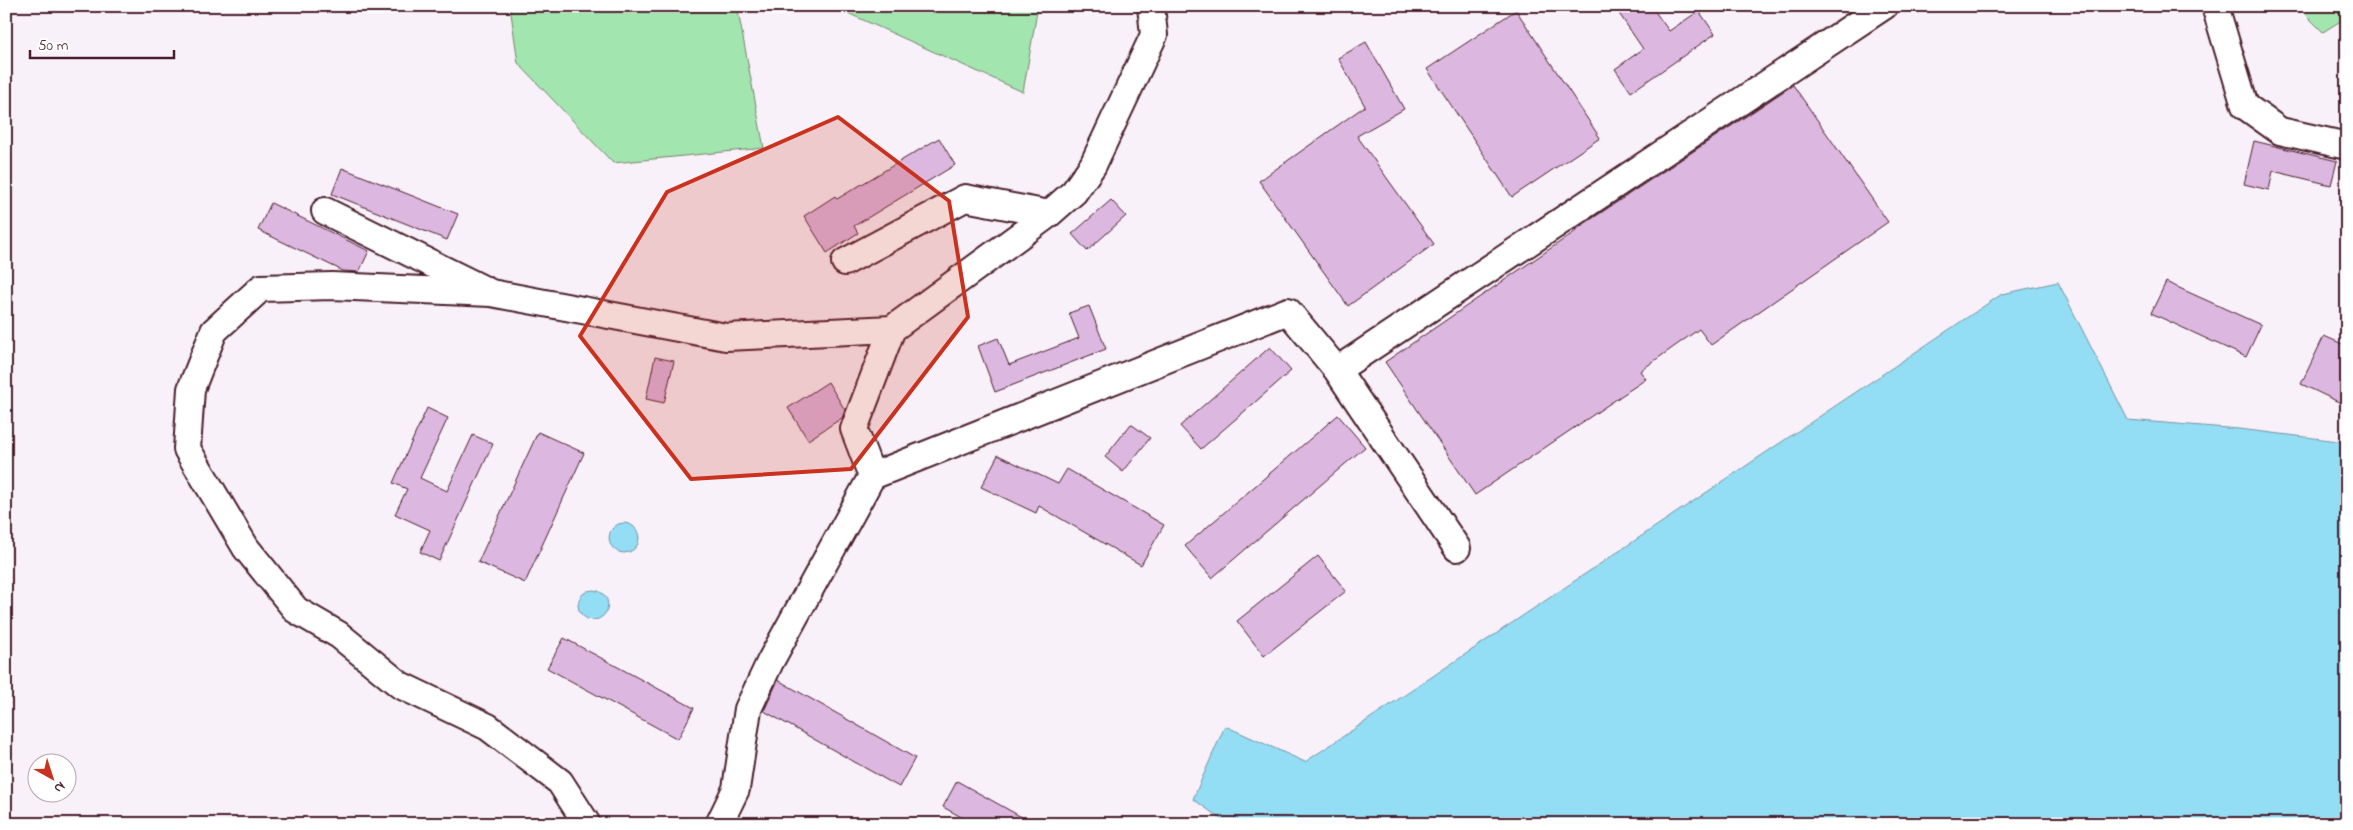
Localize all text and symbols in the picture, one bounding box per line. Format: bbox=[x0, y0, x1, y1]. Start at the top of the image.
scale bar bbox=[30, 28, 174, 60]
text: 50 m bbox=[38, 35, 69, 57]
north arrow bbox=[28, 752, 78, 802]
text: N bbox=[49, 776, 70, 798]

